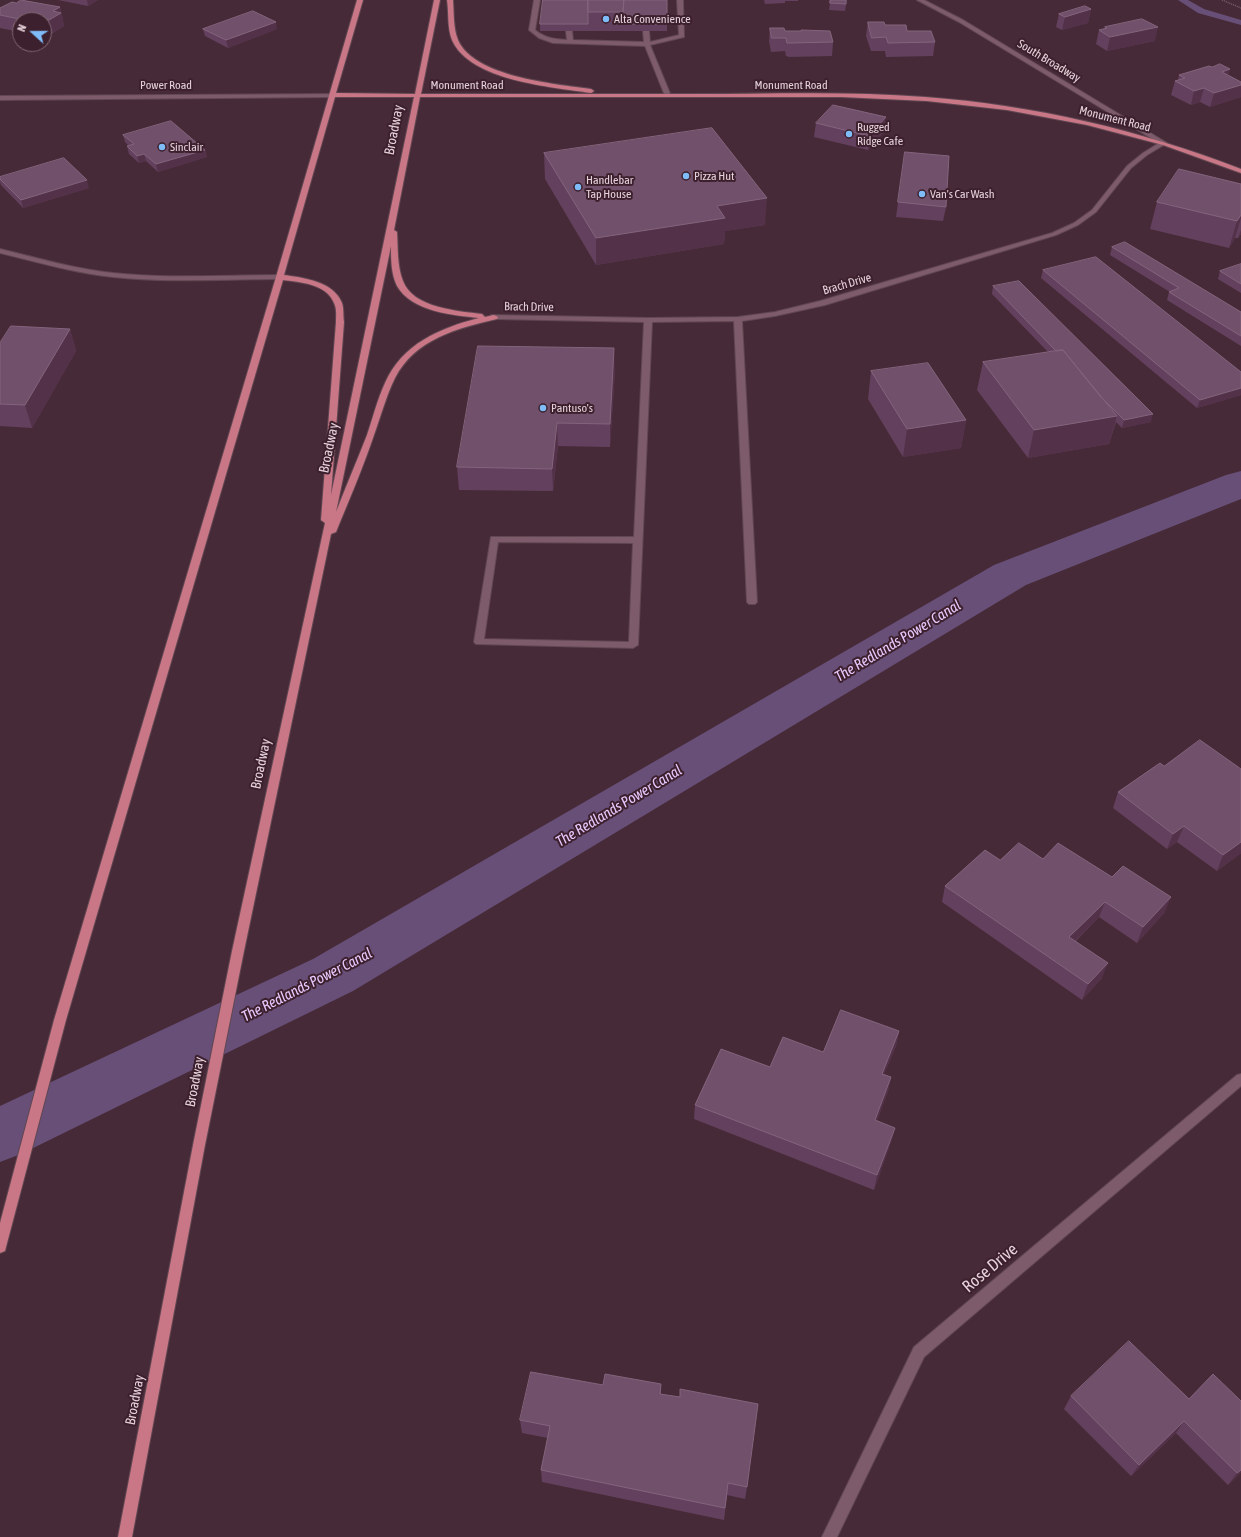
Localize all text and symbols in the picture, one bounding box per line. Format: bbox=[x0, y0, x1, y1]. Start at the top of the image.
north arrow bbox=[12, 12, 52, 52]
place label: Alta Convenience bbox=[614, 12, 691, 26]
marker: Alta Convenience bbox=[601, 14, 611, 24]
text: N bbox=[15, 23, 28, 33]
street label: South Broadway bbox=[1015, 37, 1083, 85]
street label: Power Road bbox=[140, 78, 192, 92]
street label: Monument Road bbox=[430, 78, 504, 92]
street label: Monument Road bbox=[754, 78, 828, 92]
street label: Broadway bbox=[381, 103, 407, 157]
street label: Monument Road bbox=[1078, 103, 1152, 135]
place label: Rugged Ridge Cafe bbox=[857, 120, 903, 148]
marker: Rugged Ridge Cafe bbox=[844, 129, 854, 139]
place label: Sinclair bbox=[170, 140, 203, 154]
marker: Sinclair bbox=[157, 142, 167, 152]
place label: Pizza Hut bbox=[694, 169, 734, 183]
marker: Pizza Hut bbox=[681, 171, 691, 181]
place label: Handlebar Tap House bbox=[586, 173, 633, 201]
marker: Handlebar Tap House bbox=[573, 182, 583, 192]
place label: Van's Car Wash bbox=[930, 187, 995, 201]
marker: Van's Car Wash bbox=[917, 189, 927, 199]
street label: Brach Drive bbox=[821, 270, 873, 298]
street label: Brach Drive bbox=[504, 299, 554, 315]
place label: Pantuso's bbox=[551, 401, 593, 415]
marker: Pantuso's bbox=[538, 403, 548, 413]
street label: Broadway bbox=[315, 421, 343, 475]
water label: The Redlands Power Canal bbox=[832, 596, 964, 686]
street label: Broadway bbox=[247, 737, 275, 791]
water label: The Redlands Power Canal bbox=[553, 761, 685, 851]
water label: The Redlands Power Canal bbox=[239, 944, 375, 1026]
street label: Broadway bbox=[182, 1055, 208, 1109]
street label: Rose Drive bbox=[958, 1239, 1022, 1297]
street label: Broadway bbox=[122, 1373, 148, 1427]

